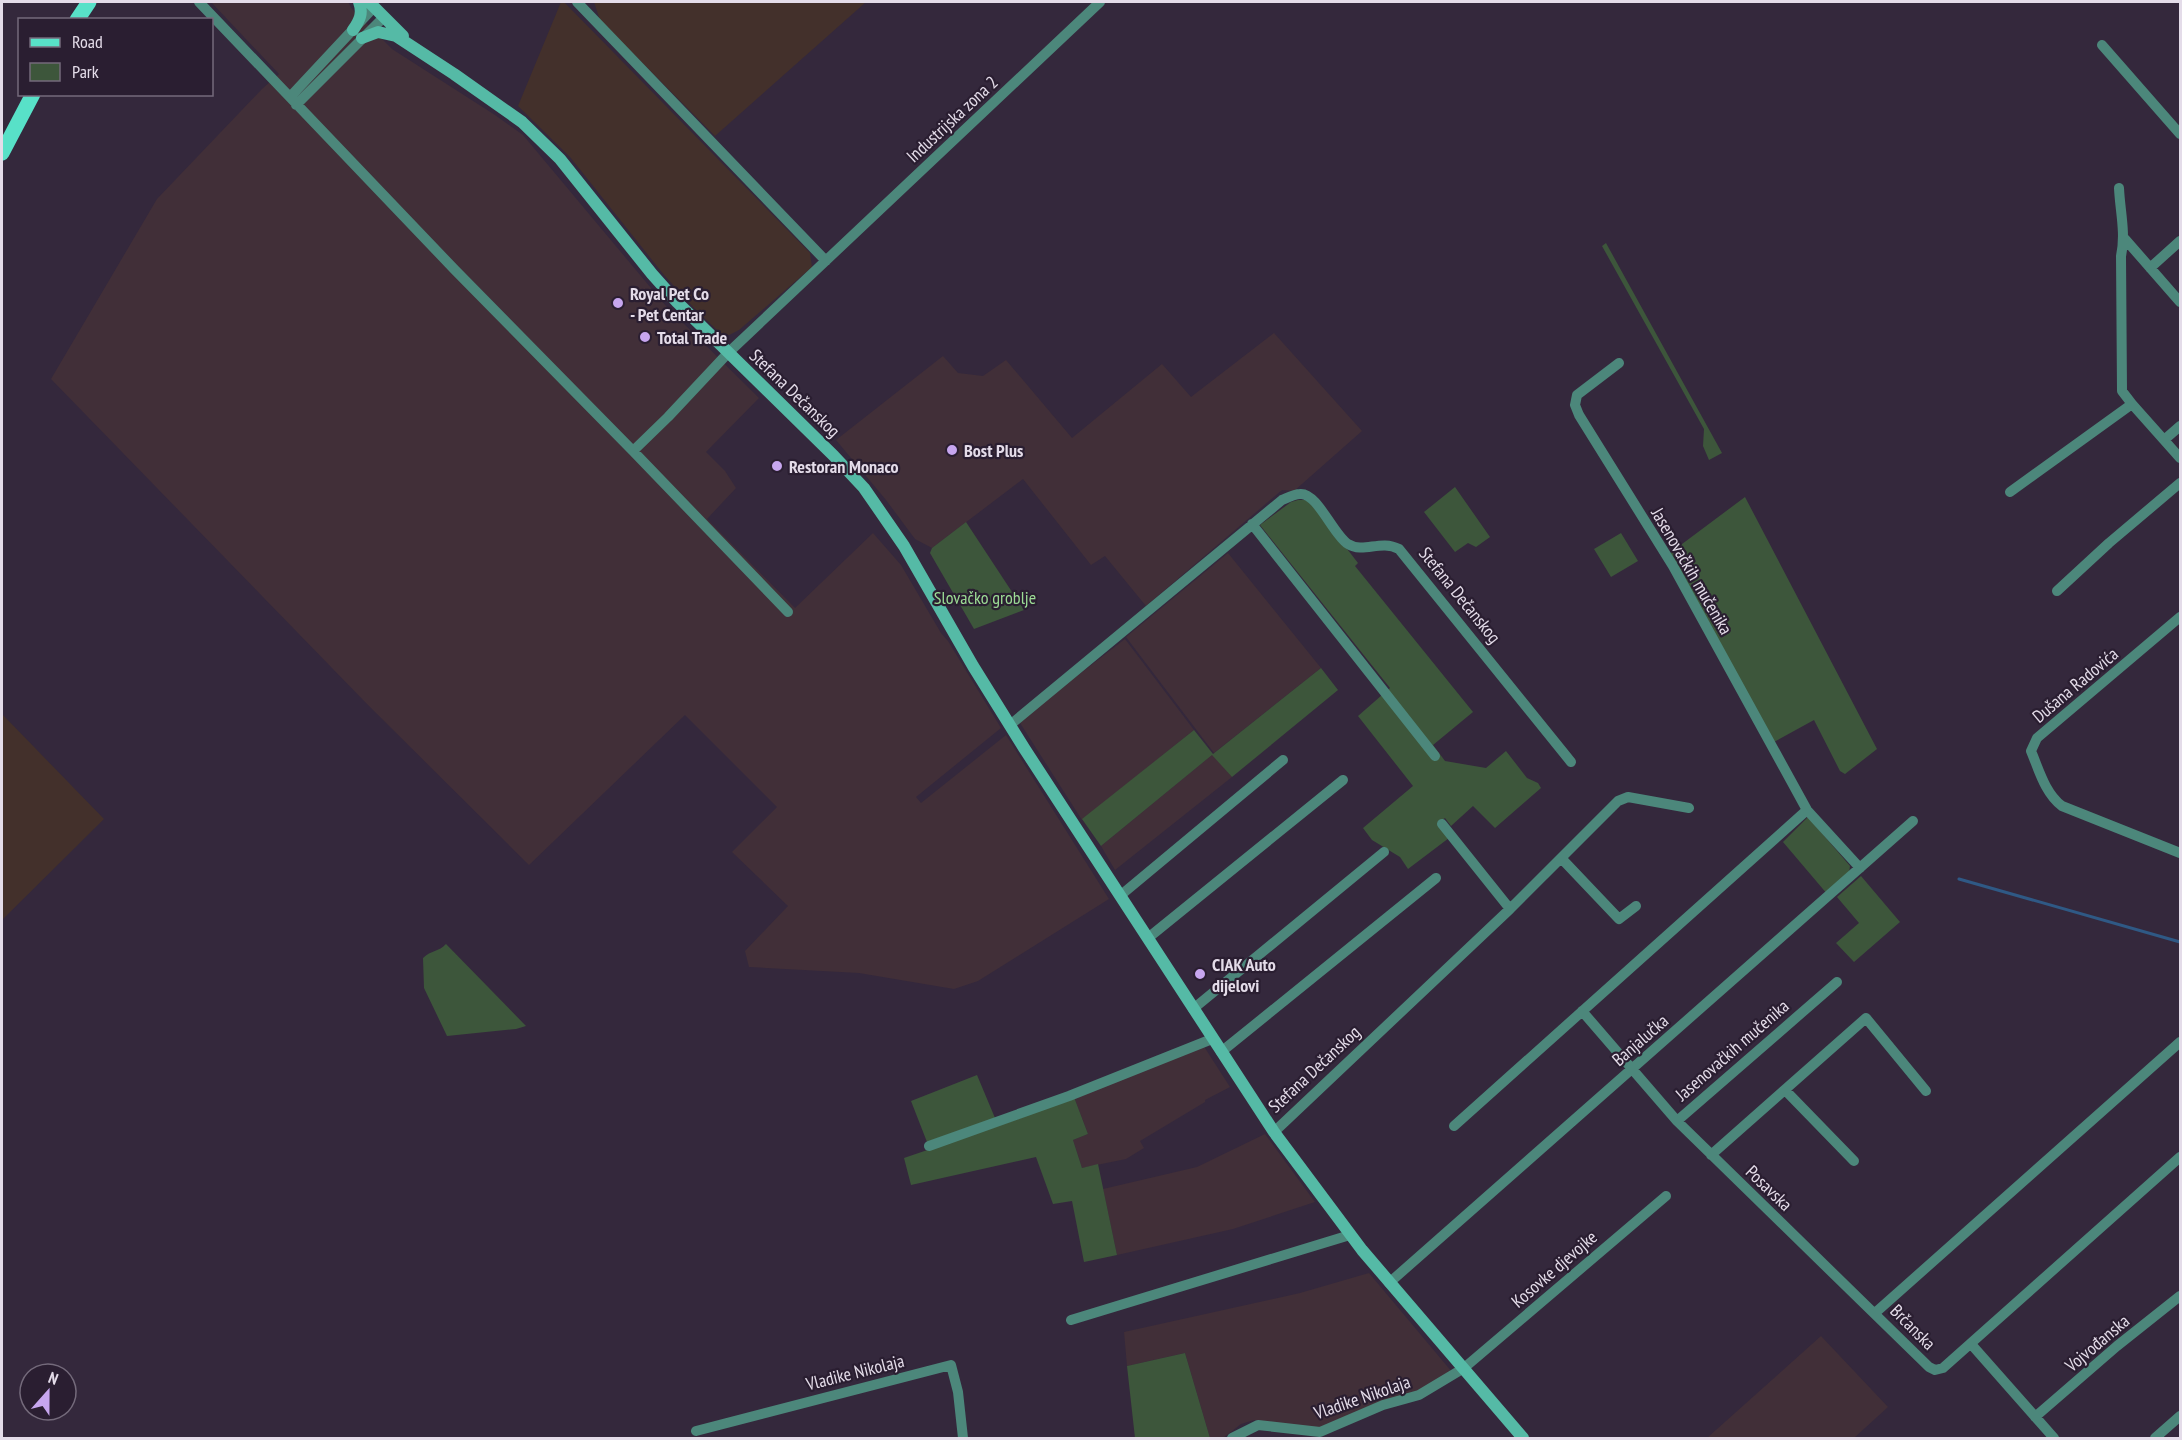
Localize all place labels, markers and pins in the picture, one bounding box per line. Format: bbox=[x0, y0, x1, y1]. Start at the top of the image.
place label: Royal Pet Co - Pet Centar bbox=[630, 282, 709, 326]
marker: Royal Pet Co - Pet Centar bbox=[611, 296, 625, 310]
place label: Total Trade bbox=[657, 326, 728, 349]
marker: Total Trade bbox=[638, 330, 652, 344]
place label: Bost Plus bbox=[964, 439, 1023, 462]
marker: Bost Plus bbox=[945, 443, 959, 457]
place label: Restoran Monaco bbox=[789, 455, 899, 478]
marker: Restoran Monaco bbox=[770, 459, 784, 473]
place label: CIAK Auto dijelovi bbox=[1212, 953, 1276, 997]
marker: CIAK Auto dijelovi bbox=[1193, 967, 1207, 981]

